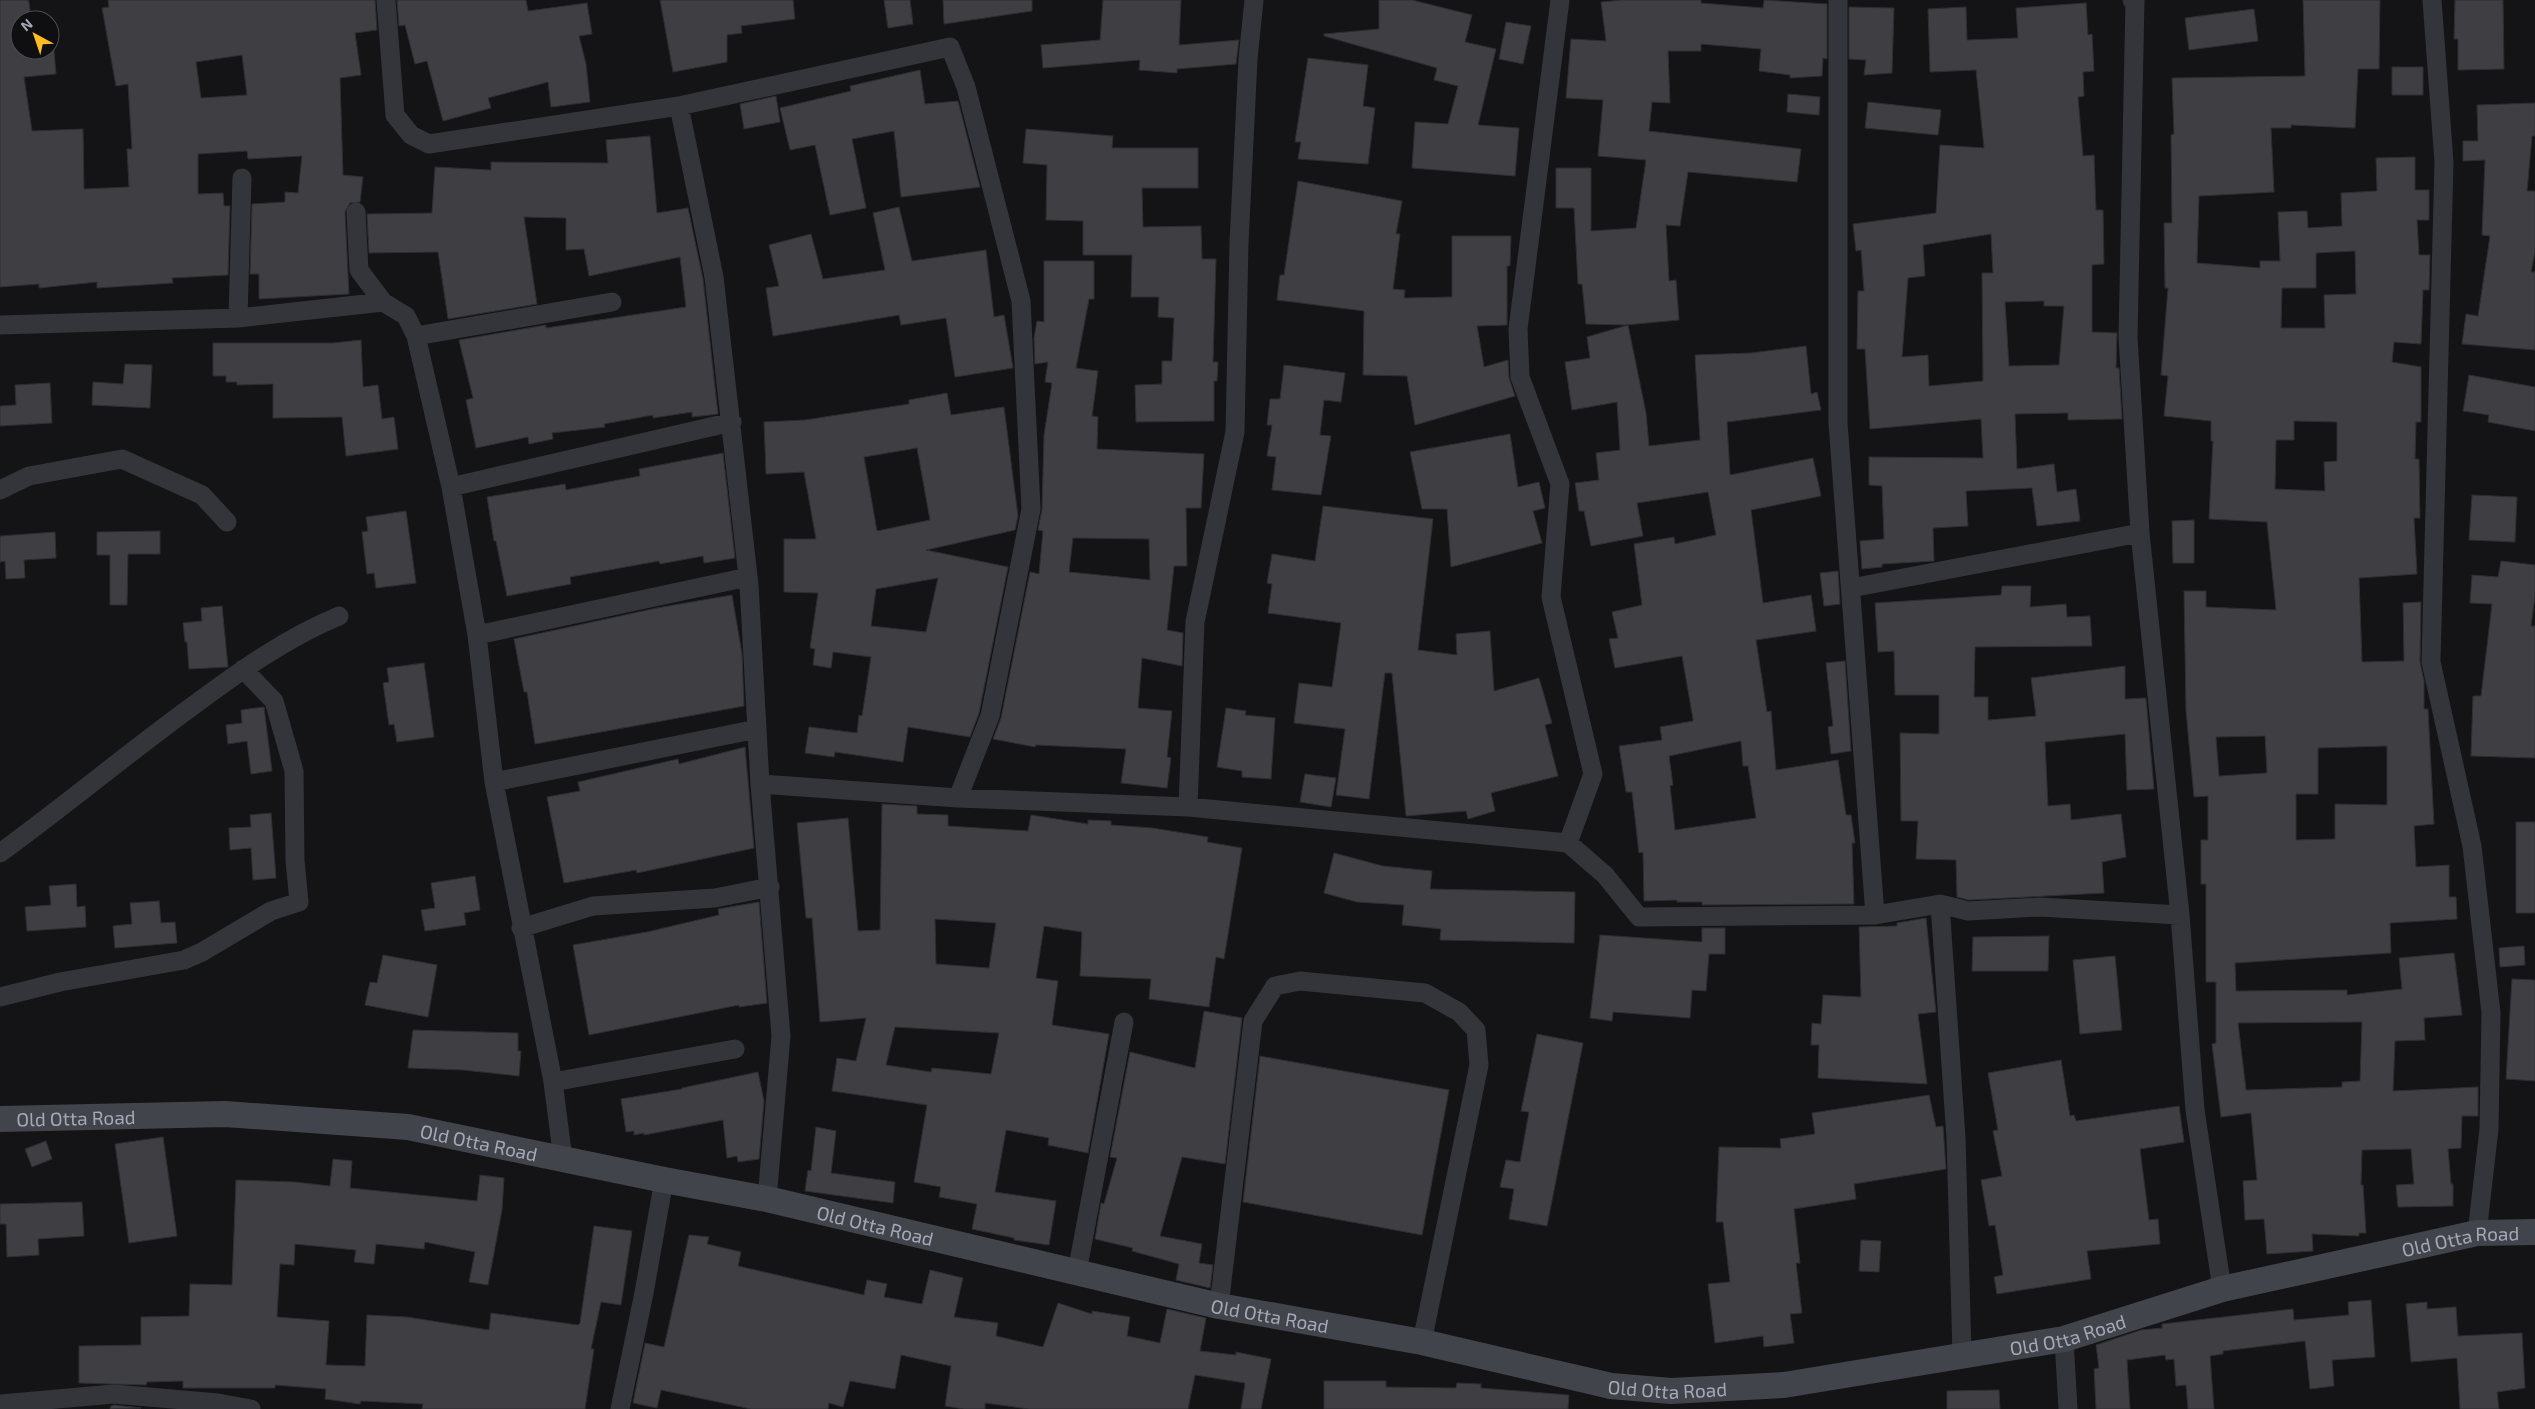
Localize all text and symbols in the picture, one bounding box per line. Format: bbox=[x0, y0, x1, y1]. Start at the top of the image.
north arrow bbox=[10, 10, 60, 60]
text: N bbox=[17, 15, 36, 34]
street label: Old Otta Road bbox=[16, 1104, 136, 1130]
street label: Old Otta Road bbox=[418, 1118, 540, 1165]
street label: Old Otta Road bbox=[815, 1200, 936, 1250]
street label: Old Otta Road bbox=[2399, 1221, 2519, 1261]
street label: Old Otta Road bbox=[1209, 1293, 1331, 1337]
street label: Old Otta Road bbox=[2008, 1309, 2129, 1359]
street label: Old Otta Road bbox=[1607, 1374, 1728, 1403]

